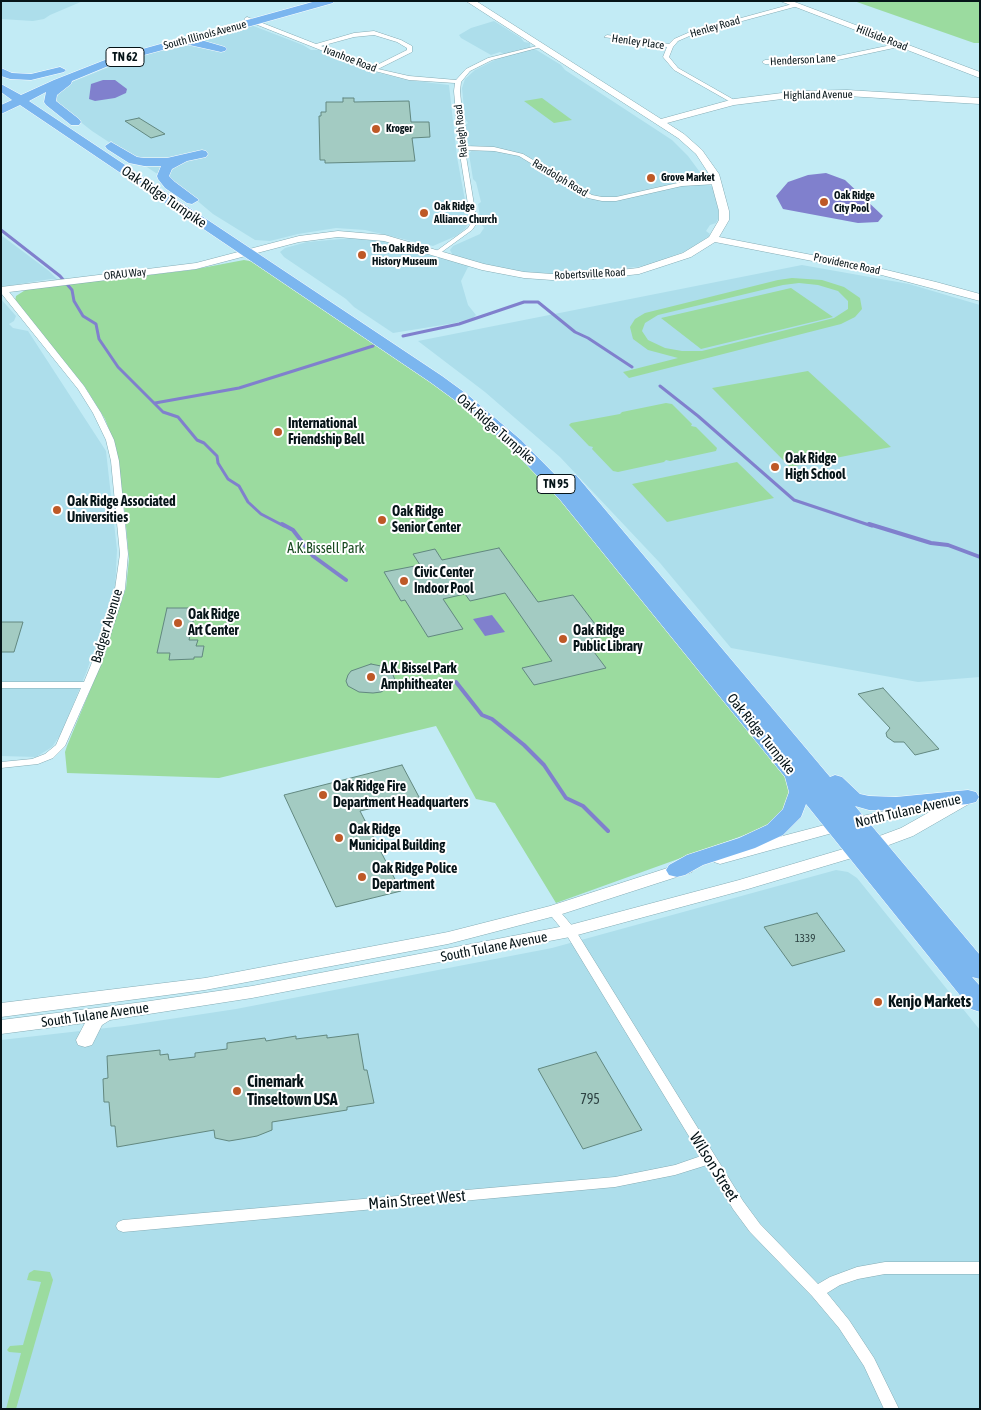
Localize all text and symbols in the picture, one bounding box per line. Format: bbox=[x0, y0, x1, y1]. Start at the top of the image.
street label: Henley Road bbox=[688, 14, 742, 40]
street label: South Illinois Avenue bbox=[162, 18, 248, 52]
street label: Hillside Road bbox=[854, 22, 910, 54]
street label: Henley Place bbox=[611, 32, 665, 52]
street label: Ivanhoe Road bbox=[322, 43, 378, 75]
road number: TN 62 bbox=[106, 48, 144, 66]
street label: Henderson Lane bbox=[770, 52, 836, 68]
street label: Highland Avenue bbox=[783, 88, 853, 102]
street label: Raleigh Road bbox=[452, 104, 470, 158]
place label: Kroger bbox=[386, 122, 413, 136]
marker: Kroger bbox=[370, 123, 382, 135]
street label: Randolph Road bbox=[530, 156, 590, 200]
street label: Oak Ridge Turnpike bbox=[118, 162, 210, 232]
place label: Grove Market bbox=[661, 171, 715, 185]
marker: Grove Market bbox=[645, 172, 657, 184]
place label: Oak Ridge City Pool bbox=[834, 189, 875, 215]
marker: Oak Ridge City Pool bbox=[818, 196, 830, 208]
place label: Oak Ridge Alliance Church bbox=[434, 200, 497, 226]
marker: Oak Ridge Alliance Church bbox=[418, 207, 430, 219]
place label: The Oak Ridge History Museum bbox=[372, 242, 437, 268]
marker: The Oak Ridge History Museum bbox=[356, 249, 368, 261]
street label: Providence Road bbox=[812, 250, 882, 278]
street label: ORAU Way bbox=[103, 265, 147, 283]
street label: Robertsville Road bbox=[554, 266, 626, 282]
street label: Oak Ridge Turnpike bbox=[453, 390, 539, 468]
place label: International Friendship Bell bbox=[288, 416, 364, 448]
marker: International Friendship Bell bbox=[272, 426, 284, 438]
place label: Oak Ridge High School bbox=[785, 451, 846, 484]
marker: Oak Ridge High School bbox=[769, 461, 781, 473]
road number: TN 95 bbox=[537, 474, 575, 494]
place label: Oak Ridge Associated Universities bbox=[67, 494, 176, 526]
marker: Oak Ridge Associated Universities bbox=[51, 504, 63, 516]
place label: Oak Ridge Senior Center bbox=[392, 504, 461, 536]
marker: Oak Ridge Senior Center bbox=[376, 514, 388, 526]
park label: A.K.Bissell Park bbox=[287, 541, 365, 557]
place label: Civic Center Indoor Pool bbox=[414, 565, 474, 598]
marker: Civic Center Indoor Pool bbox=[398, 575, 410, 587]
street label: Badger Avenue bbox=[88, 587, 126, 665]
place label: Oak Ridge Art Center bbox=[188, 607, 240, 640]
marker: Oak Ridge Art Center bbox=[172, 617, 184, 629]
place label: Oak Ridge Public Library bbox=[573, 623, 643, 656]
marker: Oak Ridge Public Library bbox=[557, 633, 569, 645]
place label: A.K. Bissel Park Amphitheater bbox=[381, 661, 457, 694]
marker: A.K. Bissel Park Amphitheater bbox=[365, 671, 377, 683]
street label: Oak Ridge Turnpike bbox=[723, 690, 799, 778]
place label: Oak Ridge Fire Department Headquarters bbox=[333, 779, 468, 812]
marker: Oak Ridge Fire Department Headquarters bbox=[317, 789, 329, 801]
street label: North Tulane Avenue bbox=[854, 791, 962, 831]
place label: Oak Ridge Municipal Building bbox=[349, 822, 445, 854]
marker: Oak Ridge Municipal Building bbox=[333, 832, 345, 844]
place label: Oak Ridge Police Department bbox=[372, 861, 457, 894]
marker: Oak Ridge Police Department bbox=[356, 871, 368, 883]
street label: South Tulane Avenue bbox=[439, 928, 549, 966]
house number: 1339 bbox=[795, 932, 815, 946]
place label: Kenjo Markets bbox=[888, 992, 971, 1012]
marker: Kenjo Markets bbox=[872, 996, 884, 1008]
street label: South Tulane Avenue bbox=[40, 999, 150, 1031]
place label: Cinemark Tinseltown USA bbox=[247, 1072, 338, 1110]
marker: Cinemark Tinseltown USA bbox=[231, 1085, 243, 1097]
house number: 795 bbox=[580, 1092, 600, 1108]
street label: Wilson Street bbox=[685, 1129, 743, 1205]
street label: Main Street West bbox=[367, 1186, 467, 1214]

